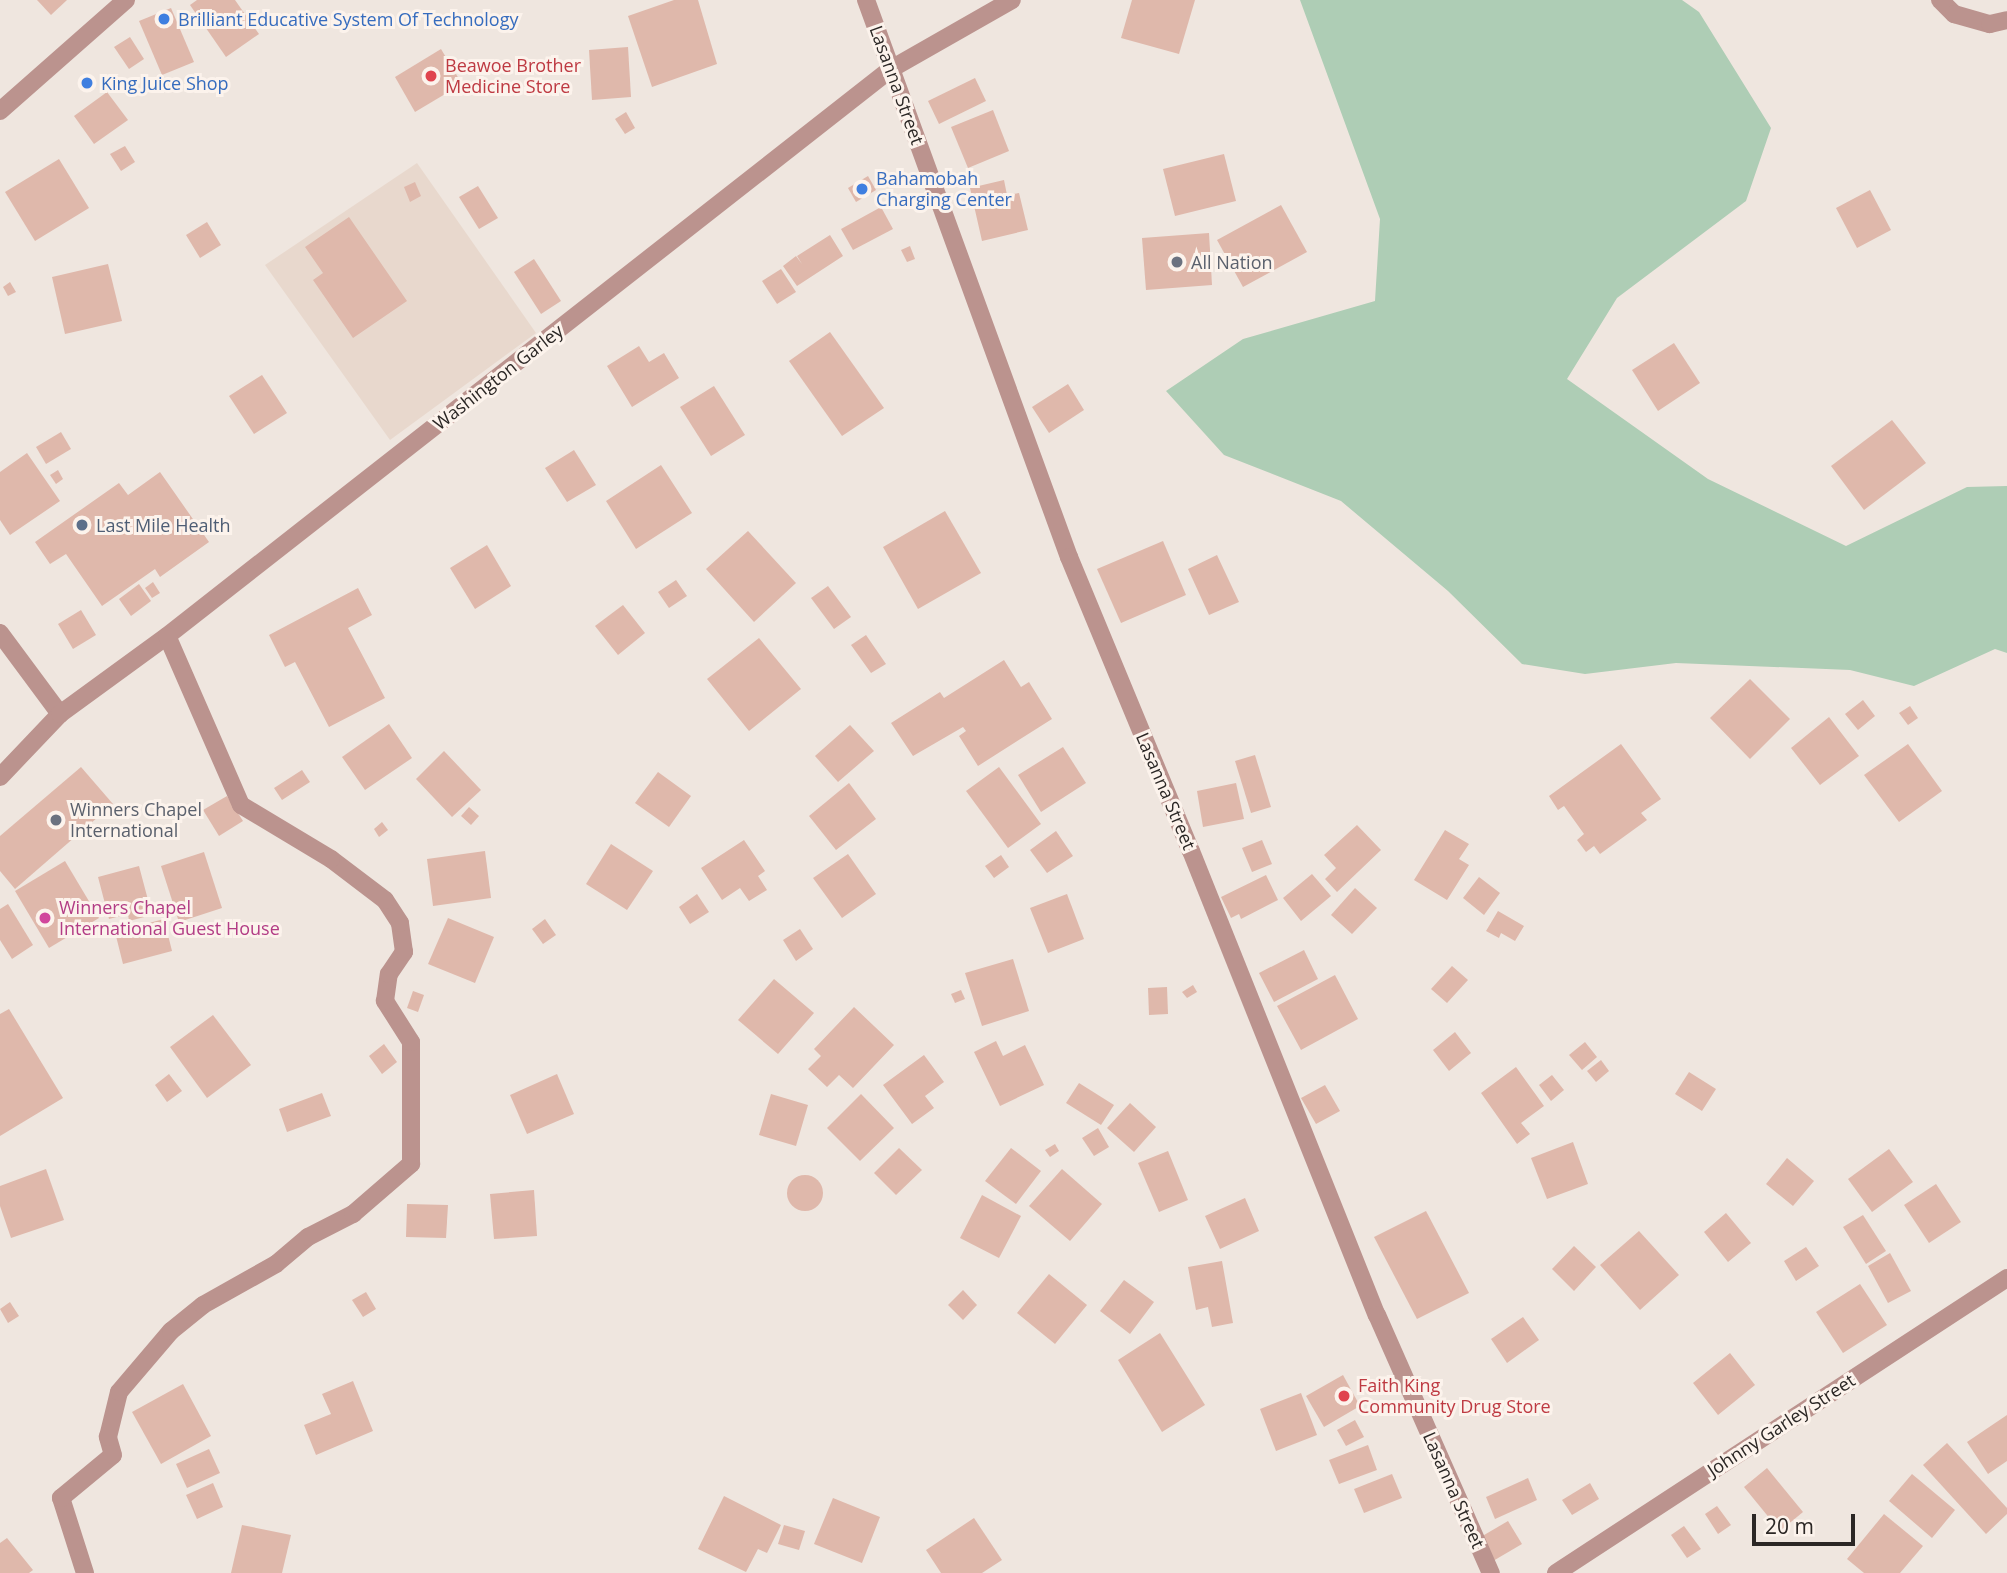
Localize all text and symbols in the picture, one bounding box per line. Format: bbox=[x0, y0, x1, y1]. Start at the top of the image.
place label: Brilliant Educative System Of Technology bbox=[178, 8, 518, 30]
marker: Brilliant Educative System Of Technology bbox=[156, 11, 172, 27]
street label: Lasanna Street bbox=[865, 23, 929, 147]
place label: Beawoe Brother Medicine Store bbox=[445, 55, 581, 98]
marker: Beawoe Brother Medicine Store bbox=[423, 68, 439, 84]
place label: King Juice Shop bbox=[101, 72, 229, 94]
marker: King Juice Shop bbox=[79, 75, 95, 91]
place label: Bahamobah Charging Center bbox=[876, 168, 1012, 210]
marker: Bahamobah Charging Center bbox=[854, 181, 870, 197]
place label: All Nation bbox=[1191, 251, 1273, 273]
marker: All Nation bbox=[1169, 254, 1185, 270]
street label: Washington Garley bbox=[429, 320, 567, 434]
place label: Last Mile Health bbox=[96, 514, 231, 536]
marker: Last Mile Health bbox=[74, 517, 90, 533]
street label: Lasanna Street bbox=[1132, 729, 1200, 853]
place label: Winners Chapel International bbox=[70, 799, 202, 842]
marker: Winners Chapel International bbox=[48, 812, 64, 828]
place label: Winners Chapel International Guest House bbox=[59, 897, 280, 940]
marker: Winners Chapel International Guest House bbox=[37, 910, 53, 926]
street label: Johnny Garley Street bbox=[1703, 1369, 1859, 1481]
place label: Faith King Community Drug Store bbox=[1358, 1375, 1551, 1418]
marker: Faith King Community Drug Store bbox=[1336, 1388, 1352, 1404]
street label: Lasanna Street bbox=[1419, 1429, 1489, 1551]
scale bar bbox=[1755, 1500, 1858, 1544]
text: 20 m bbox=[1765, 1512, 1814, 1540]

